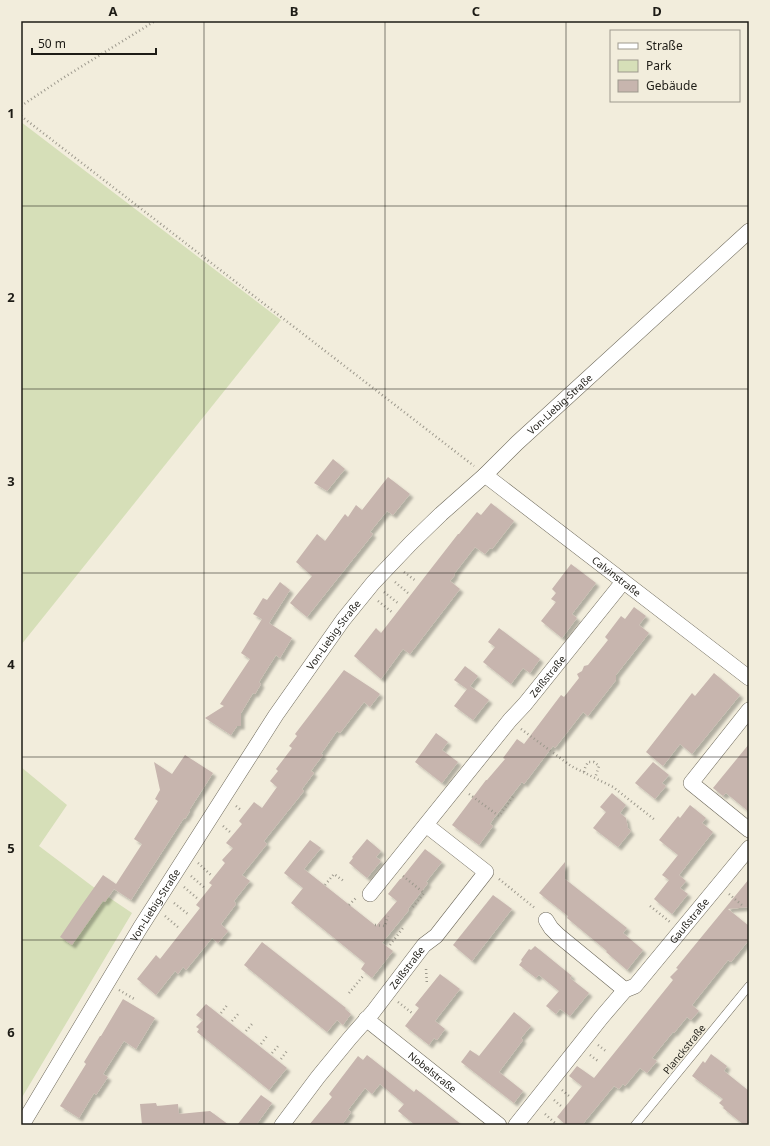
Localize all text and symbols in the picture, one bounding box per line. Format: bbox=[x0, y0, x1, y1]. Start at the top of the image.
text: A bbox=[109, 2, 118, 20]
text: B bbox=[290, 2, 298, 20]
text: C bbox=[472, 2, 480, 20]
text: D bbox=[652, 2, 662, 20]
scale bar bbox=[32, 30, 156, 56]
legend bbox=[610, 30, 740, 102]
text: 50 m bbox=[38, 35, 66, 52]
text: Straße bbox=[646, 37, 683, 54]
text: Park bbox=[646, 57, 672, 74]
text: Gebäude bbox=[646, 77, 697, 94]
text: 1 bbox=[7, 104, 15, 122]
text: 2 bbox=[7, 288, 15, 306]
street label: Von-Liebig-Straße bbox=[524, 370, 596, 437]
text: 3 bbox=[7, 472, 15, 490]
street label: Calvinstraße bbox=[589, 553, 644, 600]
street label: Von-Liebig-Straße bbox=[303, 597, 364, 673]
street label: Zeißstraße bbox=[526, 652, 569, 700]
text: 4 bbox=[7, 655, 15, 673]
text: 5 bbox=[7, 839, 15, 857]
street label: Von-Liebig-Straße bbox=[127, 866, 183, 944]
street label: Gaußstraße bbox=[666, 895, 712, 946]
street label: Zeißstraße bbox=[386, 943, 428, 992]
street label: Planckstraße bbox=[660, 1021, 709, 1077]
text: 6 bbox=[7, 1023, 15, 1041]
street label: Nobelstraße bbox=[405, 1048, 460, 1096]

